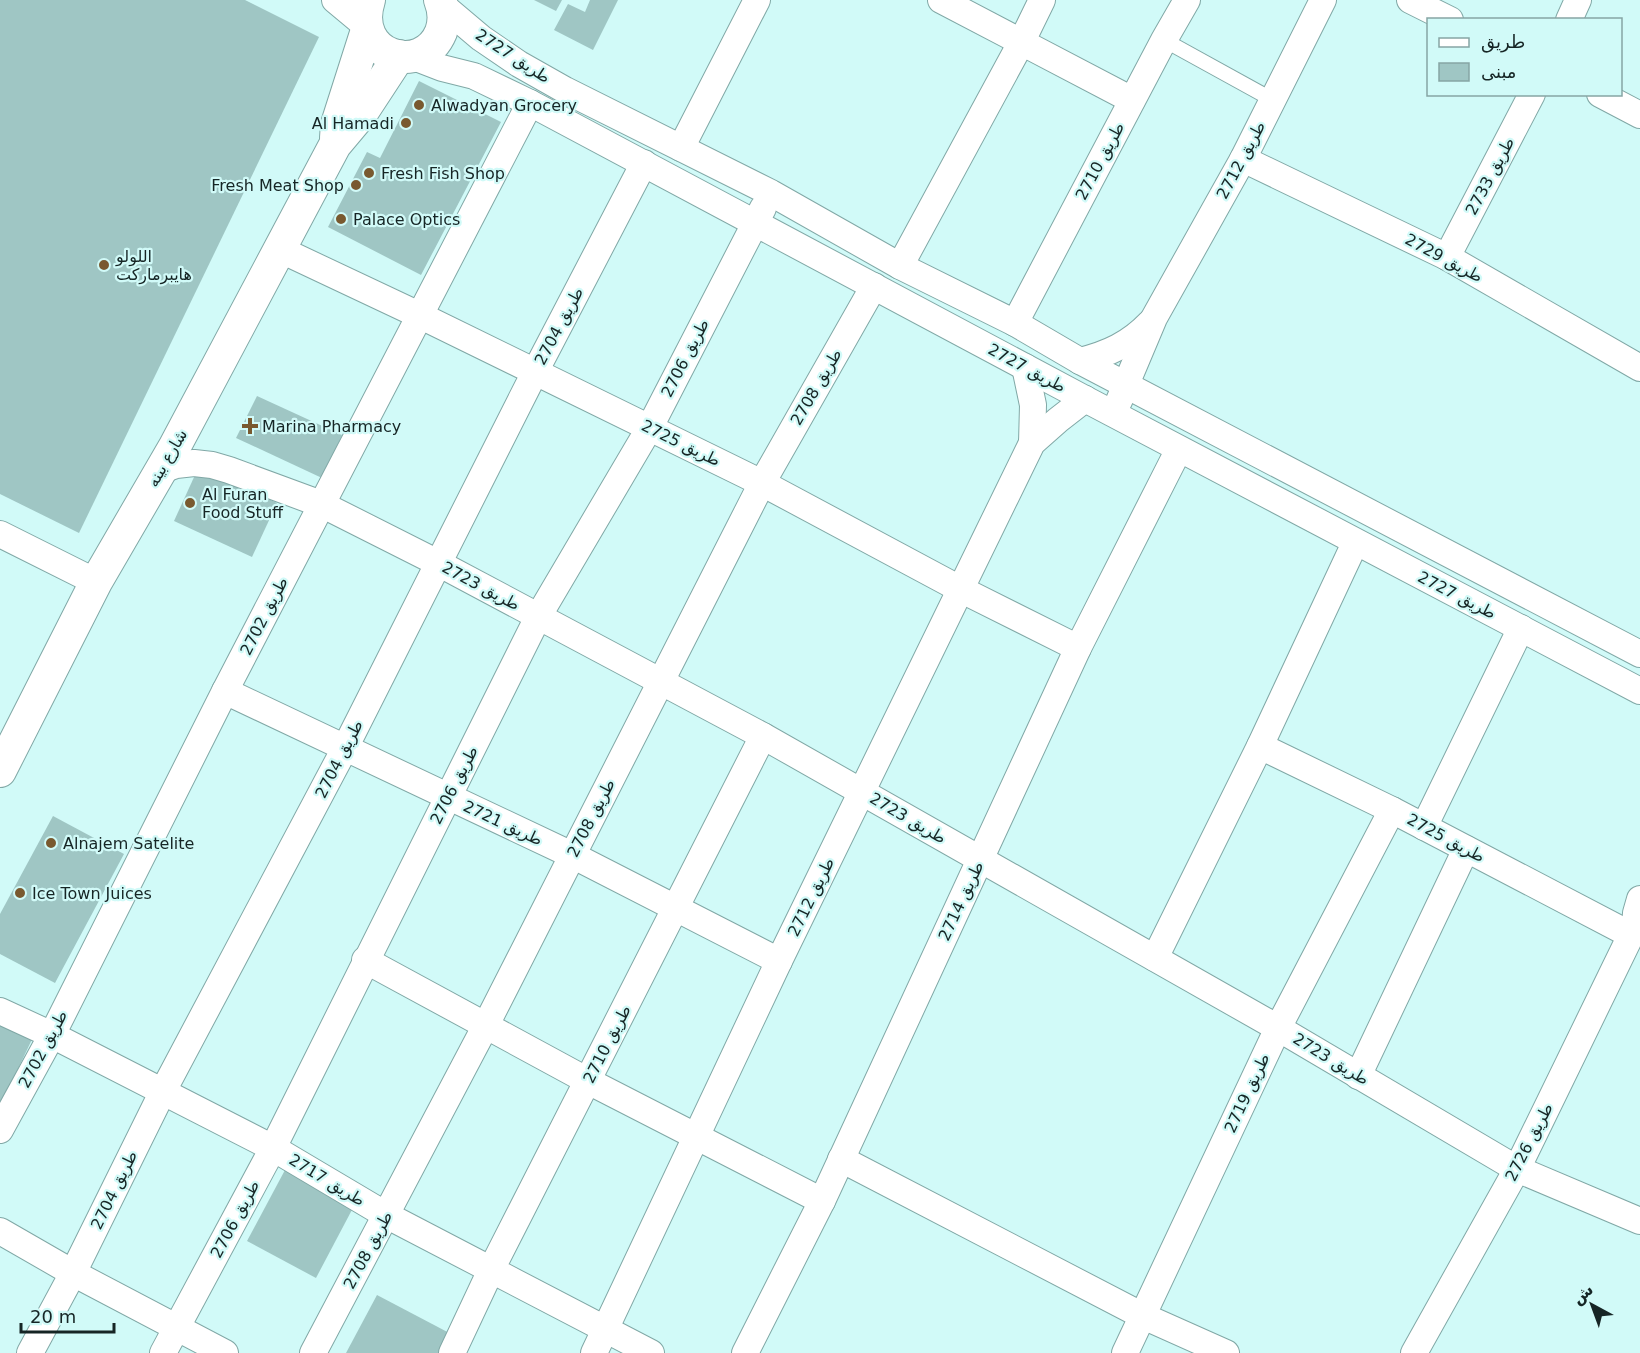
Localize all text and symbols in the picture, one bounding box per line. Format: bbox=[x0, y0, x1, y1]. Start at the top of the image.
legend bbox=[1427, 18, 1622, 96]
street label: طريق 2727 bbox=[472, 25, 554, 88]
text: طريق bbox=[1481, 31, 1525, 53]
text: مبنى bbox=[1481, 61, 1517, 82]
place label: Alwadyan Grocery bbox=[431, 96, 577, 115]
marker: Alwadyan Grocery bbox=[412, 98, 426, 112]
place label: Al Hamadi bbox=[312, 114, 394, 133]
marker: Al Hamadi bbox=[399, 116, 413, 130]
street label: طريق 2712 bbox=[1213, 118, 1270, 203]
street label: طريق 2710 bbox=[1072, 119, 1129, 204]
street label: طريق 2733 bbox=[1462, 134, 1519, 219]
place label: Fresh Fish Shop bbox=[381, 164, 505, 183]
marker: Fresh Fish Shop bbox=[362, 166, 376, 180]
place label: Fresh Meat Shop bbox=[211, 176, 344, 195]
marker: Fresh Meat Shop bbox=[349, 178, 363, 192]
place label: Palace Optics bbox=[353, 210, 460, 229]
marker: Palace Optics bbox=[334, 212, 348, 226]
street label: طريق 2729 bbox=[1401, 230, 1486, 287]
place label: اللولو هايبرماركت bbox=[115, 247, 192, 285]
marker: اللولو هايبرماركت bbox=[97, 258, 111, 272]
street label: طريق 2704 bbox=[531, 284, 588, 369]
street label: طريق 2706 bbox=[657, 316, 714, 401]
street label: طريق 2727 bbox=[984, 340, 1069, 397]
street label: طريق 2708 bbox=[786, 345, 846, 429]
street label: طريق 2725 bbox=[638, 416, 723, 471]
place label: Marina Pharmacy bbox=[262, 417, 401, 436]
marker: Marina Pharmacy bbox=[243, 419, 257, 433]
street label: شارع بينه bbox=[143, 426, 192, 491]
place label: Al Furan Food Stuff bbox=[202, 485, 284, 522]
marker: Al Furan Food Stuff bbox=[183, 496, 197, 510]
street label: طريق 2723 bbox=[438, 558, 523, 615]
street label: طريق 2727 bbox=[1414, 567, 1499, 624]
street label: طريق 2702 bbox=[236, 574, 293, 659]
street label: طريق 2704 bbox=[311, 717, 368, 802]
street label: طريق 2706 bbox=[426, 743, 483, 828]
street label: طريق 2708 bbox=[563, 776, 620, 861]
street label: طريق 2723 bbox=[866, 788, 950, 848]
street label: طريق 2721 bbox=[460, 796, 546, 851]
street label: طريق 2725 bbox=[1403, 810, 1488, 867]
place label: Alnajem Satelite bbox=[63, 834, 194, 853]
marker: Alnajem Satelite bbox=[44, 836, 58, 850]
street label: طريق 2712 bbox=[784, 855, 839, 940]
street label: طريق 2714 bbox=[934, 858, 989, 944]
place label: Ice Town Juices bbox=[32, 884, 152, 903]
marker: Ice Town Juices bbox=[13, 886, 27, 900]
street label: طريق 2710 bbox=[579, 1002, 636, 1087]
street label: طريق 2702 bbox=[15, 1007, 72, 1092]
street label: طريق 2723 bbox=[1289, 1029, 1372, 1090]
street label: طريق 2719 bbox=[1220, 1050, 1275, 1136]
street label: طريق 2726 bbox=[1501, 1100, 1558, 1185]
street label: طريق 2704 bbox=[87, 1148, 142, 1233]
street label: طريق 2717 bbox=[285, 1150, 368, 1211]
street label: طريق 2706 bbox=[207, 1177, 264, 1262]
street label: طريق 2708 bbox=[340, 1208, 397, 1293]
north arrow bbox=[1562, 1275, 1622, 1335]
text: ش bbox=[1568, 1280, 1597, 1308]
scale bar bbox=[21, 1296, 114, 1334]
text: 20 m bbox=[30, 1306, 76, 1327]

